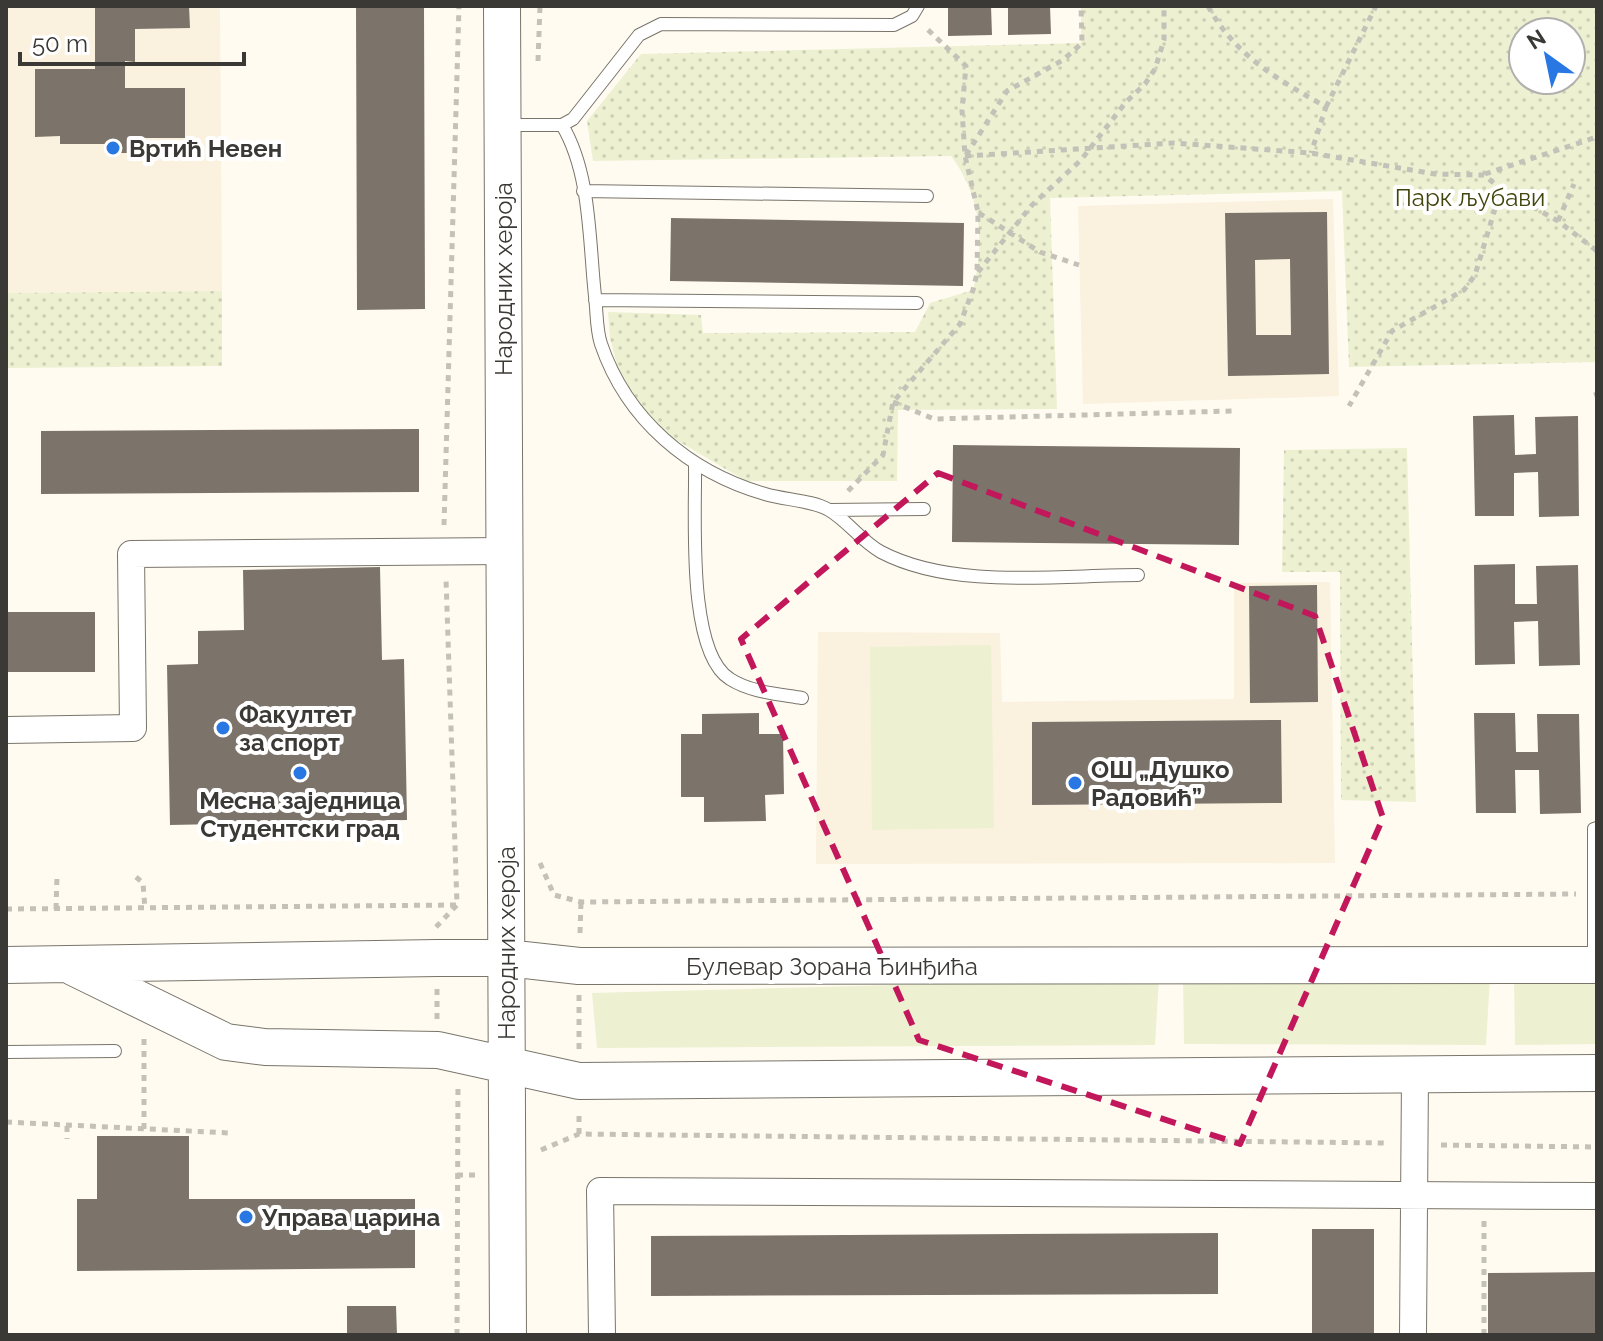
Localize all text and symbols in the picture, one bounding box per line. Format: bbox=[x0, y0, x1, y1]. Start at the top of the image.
scale bar bbox=[20, 16, 244, 66]
north arrow bbox=[1507, 16, 1587, 96]
text: N bbox=[1522, 24, 1550, 55]
text: 50 m bbox=[32, 29, 88, 58]
place label: Вртић Невен bbox=[129, 134, 282, 163]
marker: Вртић Невен bbox=[104, 139, 122, 157]
street label: Народних хероја bbox=[489, 182, 518, 376]
park label: Парк љубави bbox=[1395, 183, 1545, 212]
place label: Факултет за спорт bbox=[239, 700, 352, 757]
marker: Факултет за спорт bbox=[214, 719, 232, 737]
place label: ОШ „Душко Радовић” bbox=[1091, 755, 1230, 812]
marker: Месна заједница Студентски град bbox=[291, 764, 309, 782]
marker: ОШ „Душко Радовић” bbox=[1066, 774, 1084, 792]
place label: Месна заједница Студентски град bbox=[199, 786, 401, 843]
street label: Народних хероја bbox=[492, 846, 521, 1040]
street label: Булевар Зорана Ђинђића bbox=[686, 952, 978, 981]
place label: Управа царина bbox=[261, 1203, 441, 1232]
marker: Управа царина bbox=[237, 1208, 255, 1226]

